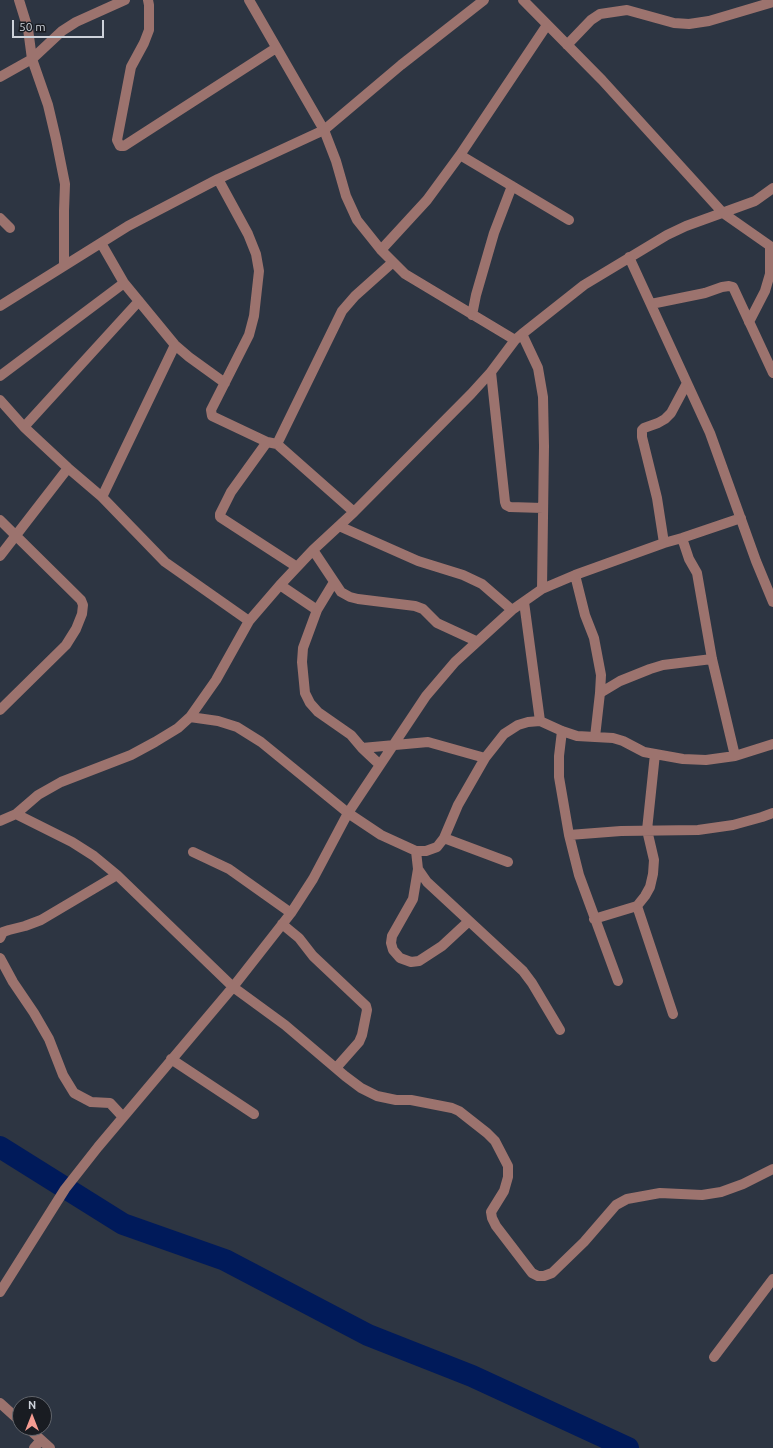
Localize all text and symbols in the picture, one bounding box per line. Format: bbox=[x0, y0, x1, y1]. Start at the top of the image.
scale bar bbox=[14, 12, 106, 38]
text: 50 m bbox=[19, 20, 46, 33]
north arrow bbox=[12, 1396, 52, 1436]
text: N bbox=[28, 1399, 36, 1411]

